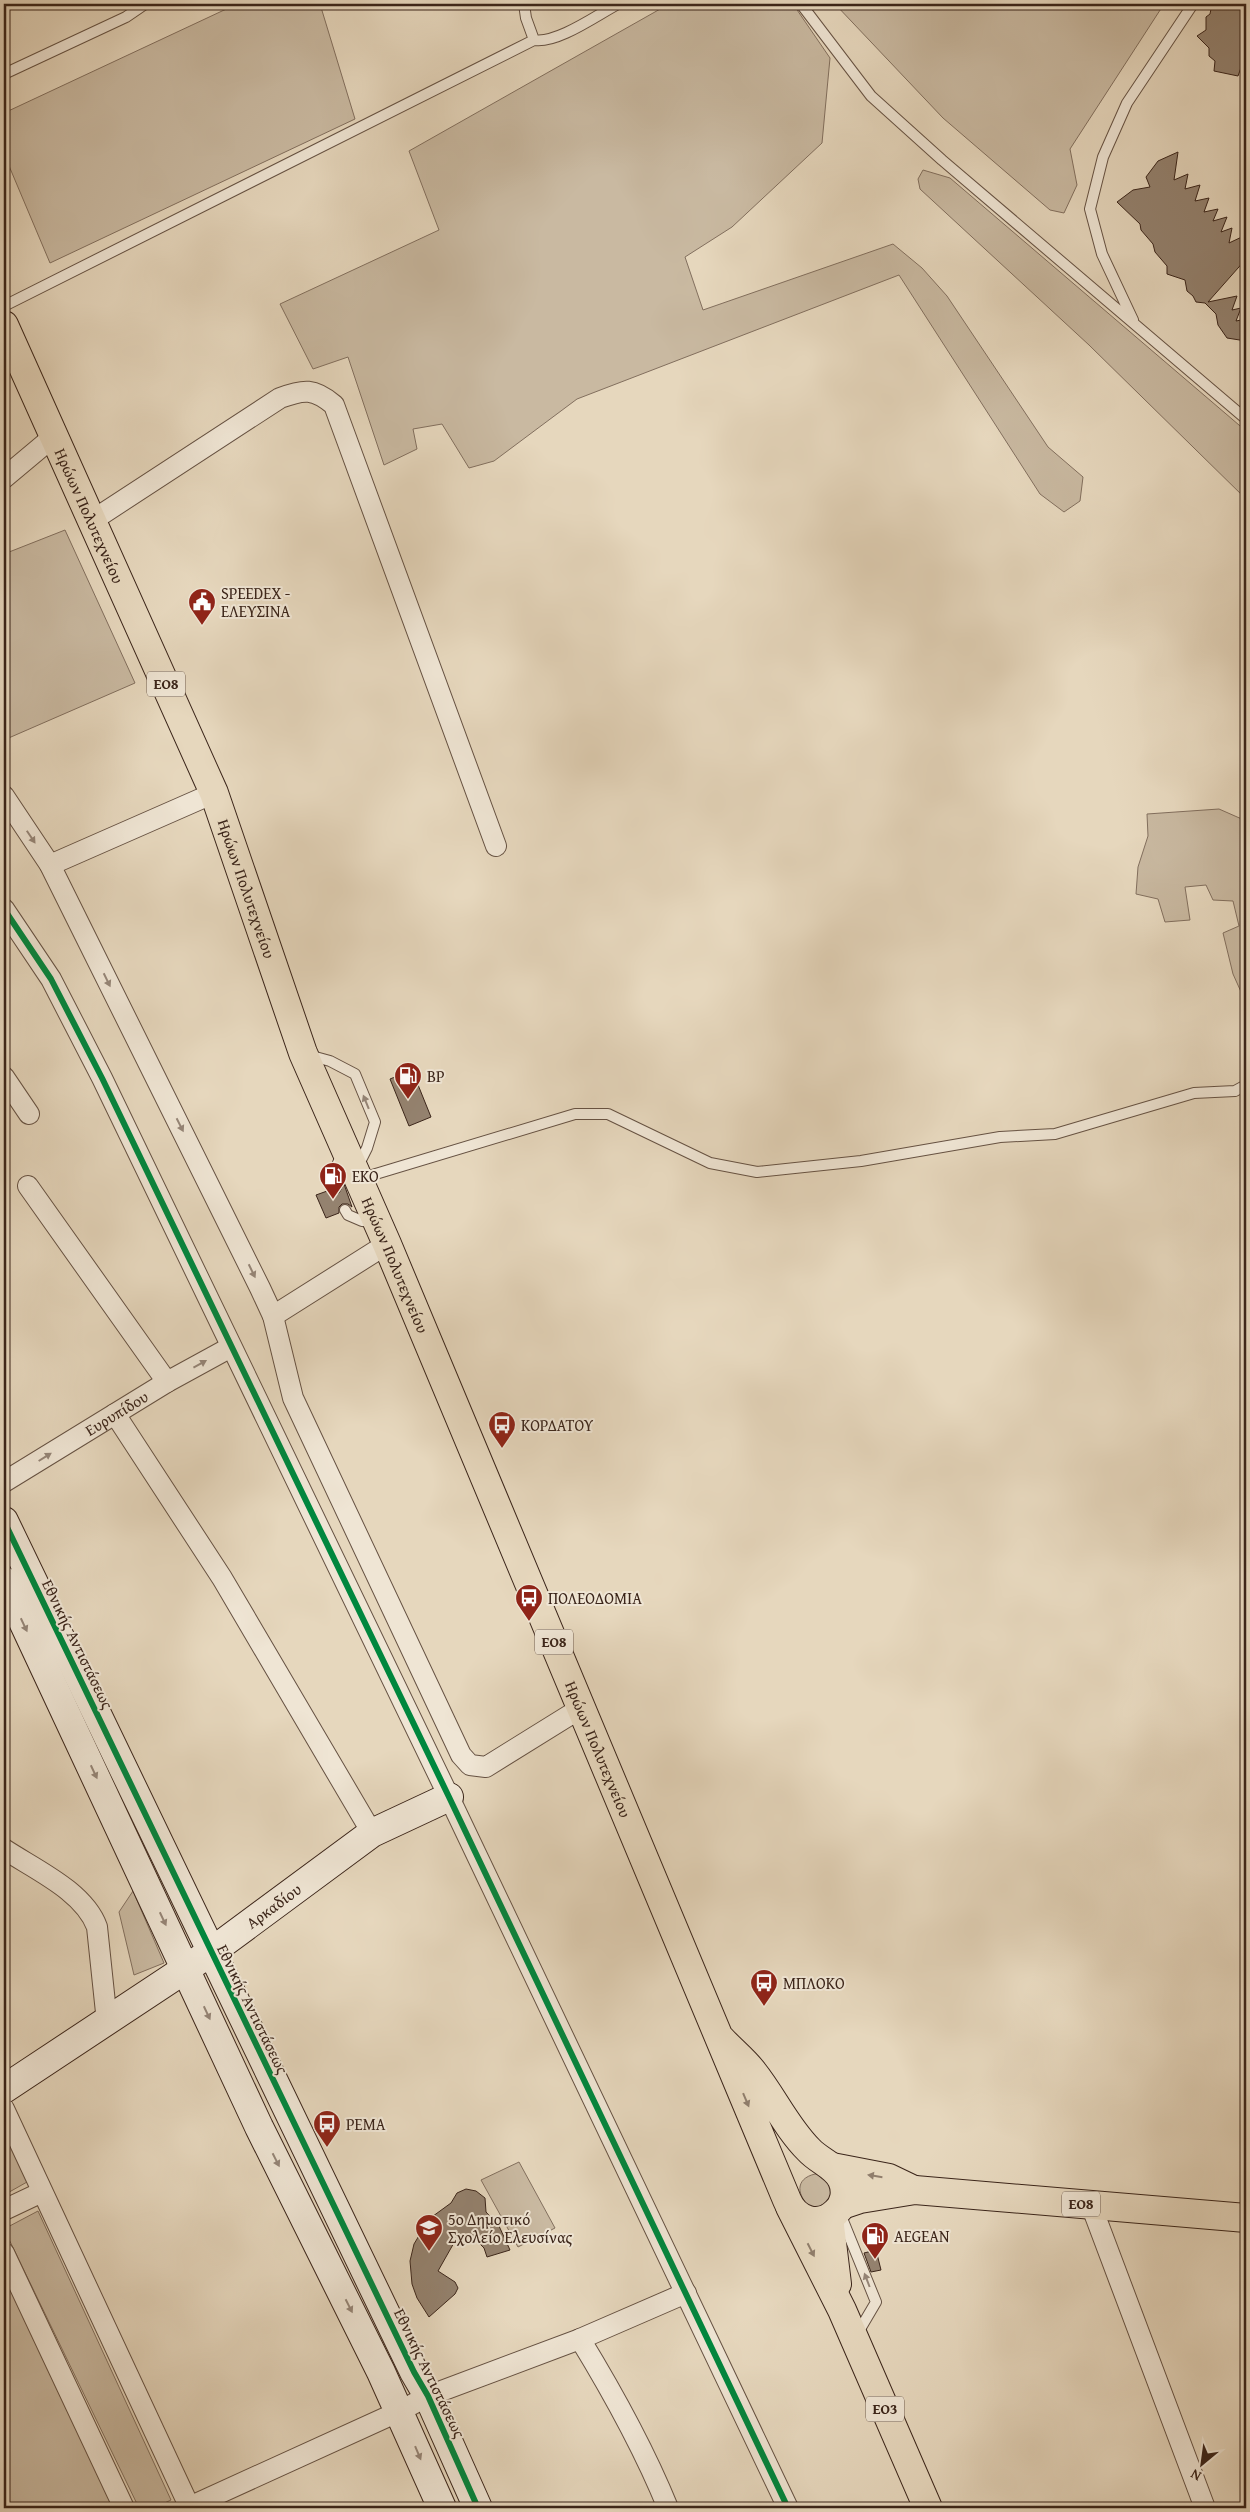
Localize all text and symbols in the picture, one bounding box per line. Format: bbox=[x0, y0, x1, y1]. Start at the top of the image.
street label: Ηρώων Πολυτεχνείου bbox=[49, 444, 130, 587]
place label: SPEEDEX - ΕΛΕΥΣΙΝΑ bbox=[221, 581, 291, 623]
public building icon: SPEEDEX - ΕΛΕΥΣΙΝΑ bbox=[187, 587, 217, 626]
road number: ΕΟ8 bbox=[147, 672, 185, 696]
street label: Ηρώων Πολυτεχνείου bbox=[212, 816, 282, 962]
one-way arrow bbox=[26, 830, 36, 844]
one-way arrow bbox=[103, 973, 111, 987]
fuel station icon: BP bbox=[393, 1061, 423, 1100]
place label: BP bbox=[427, 1064, 445, 1088]
one-way arrow bbox=[362, 1095, 370, 1109]
one-way arrow bbox=[176, 1118, 184, 1133]
fuel station icon: EKO bbox=[318, 1161, 348, 1200]
place label: EKO bbox=[352, 1164, 379, 1188]
street label: Ηρώων Πολυτεχνείου bbox=[356, 1193, 435, 1337]
one-way arrow bbox=[248, 1264, 256, 1278]
one-way arrow bbox=[192, 1360, 207, 1368]
street label: Ευρυπίδου bbox=[80, 1384, 153, 1442]
bus stop icon: ΚΟΡΔΑΤΟΥ bbox=[487, 1410, 517, 1449]
place label: ΚΟΡΔΑΤΟΥ bbox=[521, 1413, 594, 1437]
one-way arrow bbox=[39, 1452, 52, 1461]
street label: Εθνικής Αντιστάσεως bbox=[36, 1575, 120, 1713]
bus stop icon: ΠΟΛΕΟΔΟΜΙΑ bbox=[514, 1583, 544, 1622]
place label: ΠΟΛΕΟΔΟΜΙΑ bbox=[548, 1586, 642, 1610]
one-way arrow bbox=[21, 1618, 29, 1632]
road number: ΕΟ8 bbox=[535, 1630, 573, 1654]
street label: Ηρώων Πολυτεχνείου bbox=[559, 1677, 638, 1821]
one-way arrow bbox=[90, 1765, 98, 1779]
street label: Αρκαδίου bbox=[241, 1877, 306, 1934]
one-way arrow bbox=[159, 1912, 167, 1926]
street label: Εθνικής Αντιστάσεως bbox=[211, 1940, 295, 2078]
bus stop icon: ΜΠΛΟΚΟ bbox=[749, 1968, 779, 2007]
place label: ΜΠΛΟΚΟ bbox=[783, 1971, 845, 1995]
one-way arrow bbox=[203, 2006, 211, 2020]
one-way arrow bbox=[743, 2093, 751, 2108]
bus stop icon: ΡΕΜΑ bbox=[312, 2109, 342, 2148]
place label: ΡΕΜΑ bbox=[346, 2112, 386, 2136]
one-way arrow bbox=[272, 2153, 280, 2168]
one-way arrow bbox=[866, 2171, 882, 2179]
road number: ΕΟ8 bbox=[1062, 2192, 1100, 2216]
place label: 5ο Δημοτικό Σχολείο Ελευσίνας bbox=[448, 2207, 573, 2249]
school or university icon: 5ο Δημοτικό Σχολείο Ελευσίνας bbox=[414, 2213, 444, 2252]
fuel station icon: AEGEAN bbox=[860, 2221, 890, 2260]
place label: AEGEAN bbox=[894, 2224, 950, 2248]
one-way arrow bbox=[808, 2243, 816, 2257]
one-way arrow bbox=[863, 2272, 871, 2287]
one-way arrow bbox=[345, 2299, 353, 2313]
street label: Εθνικής Αντιστάσεως bbox=[388, 2304, 472, 2442]
road number: ΕΟ3 bbox=[866, 2396, 904, 2422]
north arrow bbox=[1178, 2440, 1228, 2490]
one-way arrow bbox=[414, 2446, 422, 2460]
text: N bbox=[1186, 2464, 1205, 2486]

